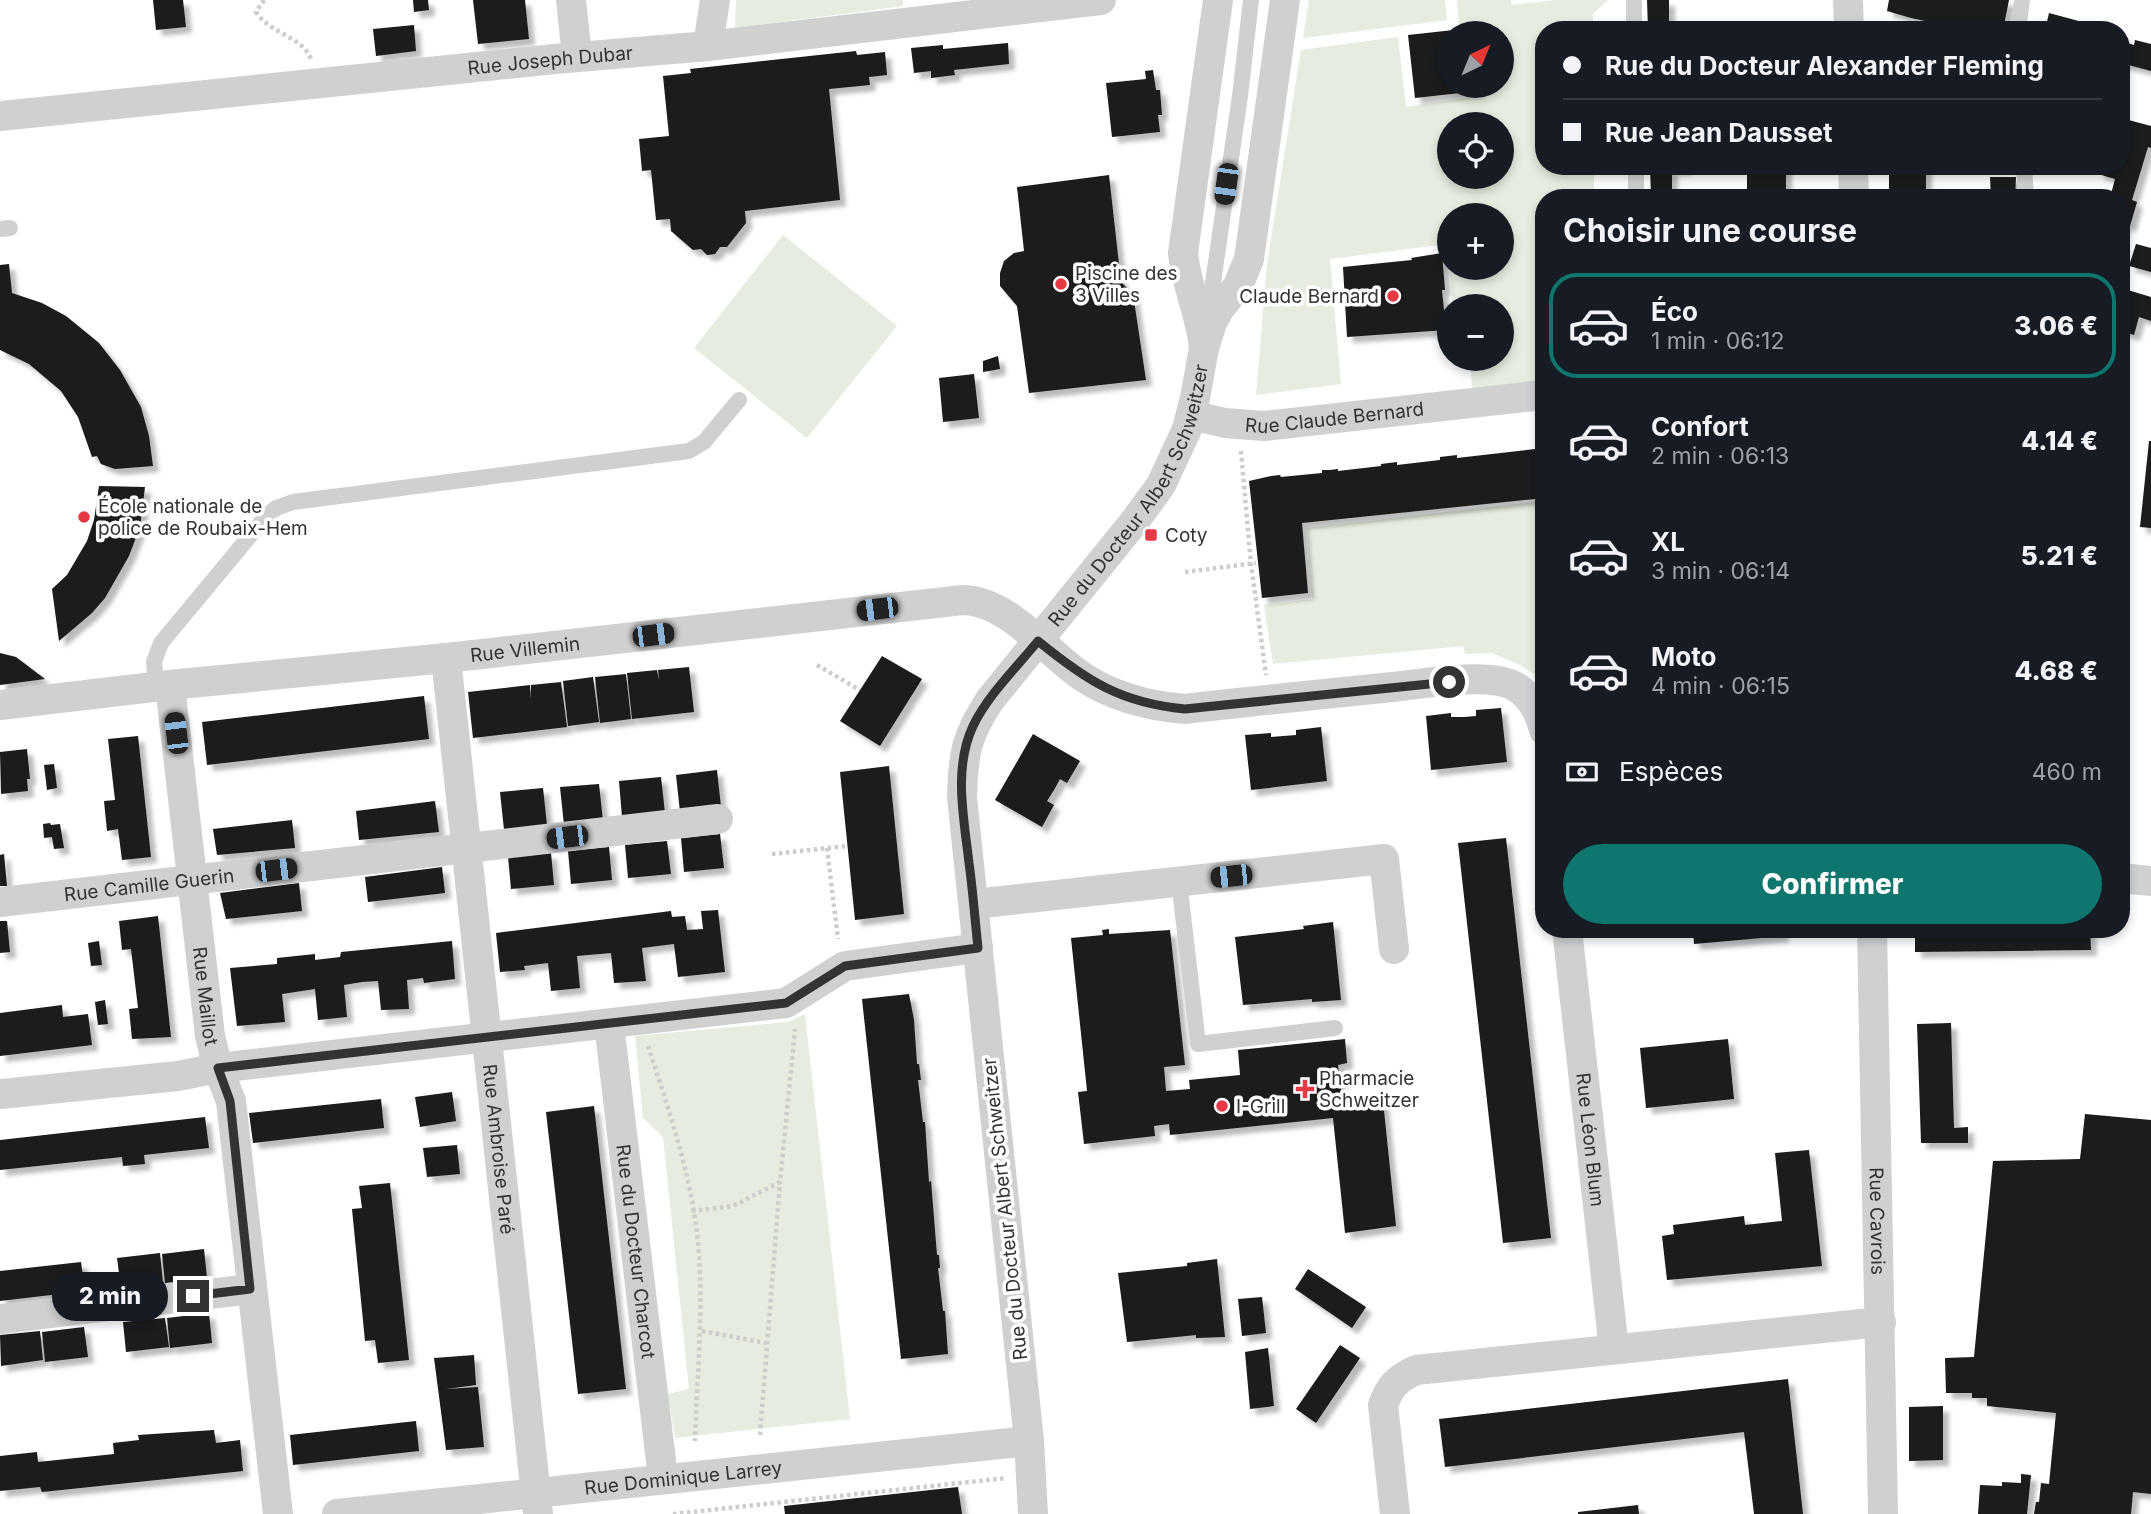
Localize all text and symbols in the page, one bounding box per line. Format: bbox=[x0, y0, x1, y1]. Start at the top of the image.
north arrow bbox=[1437, 21, 1514, 98]
map controls bbox=[1437, 21, 1514, 371]
street label: Rue Joseph Dubar bbox=[466, 41, 634, 79]
text: Rue du Docteur Alexander Fleming bbox=[1605, 50, 2044, 81]
button: locate bbox=[1437, 112, 1514, 189]
text: Rue Jean Dausset bbox=[1605, 117, 1832, 148]
car bbox=[1213, 162, 1240, 206]
button: + bbox=[1437, 203, 1514, 280]
text: Choisir une course bbox=[1563, 211, 1857, 250]
place label: Piscine des 3 Villes bbox=[1075, 262, 1178, 307]
marker: Piscine des 3 Villes bbox=[1053, 276, 1069, 292]
place label: Claude Bernard bbox=[1239, 285, 1379, 308]
marker: Claude Bernard bbox=[1385, 288, 1401, 304]
button: − bbox=[1437, 294, 1514, 371]
icon: car bbox=[1567, 294, 1630, 357]
text: Éco bbox=[1651, 296, 1698, 327]
text: 3.06 € bbox=[2014, 310, 2098, 341]
text: 1 min · 06:12 bbox=[1651, 327, 1784, 355]
street label: Rue du Docteur Albert Schweitzer bbox=[1043, 362, 1212, 631]
street label: Rue Claude Bernard bbox=[1244, 397, 1425, 438]
icon: car bbox=[1567, 409, 1630, 472]
text: Confort bbox=[1651, 411, 1749, 442]
text: 4.14 € bbox=[2021, 425, 2098, 456]
text: 2 min · 06:13 bbox=[1651, 442, 1789, 470]
place label: École nationale de police de Roubaix-Hem bbox=[98, 494, 308, 540]
marker: École nationale de police de Roubaix-Hem bbox=[76, 509, 92, 525]
place label: Coty bbox=[1165, 524, 1208, 547]
icon: car bbox=[1567, 524, 1630, 587]
text: XL bbox=[1651, 526, 1685, 557]
marker: Coty bbox=[1143, 527, 1159, 543]
text: 5.21 € bbox=[2021, 540, 2098, 571]
text: 3 min · 06:14 bbox=[1651, 557, 1790, 585]
car bbox=[855, 596, 900, 622]
car bbox=[631, 622, 676, 648]
street label: Rue Villemin bbox=[469, 632, 581, 667]
icon: car bbox=[1567, 639, 1630, 702]
text: Moto bbox=[1651, 641, 1716, 672]
text: 4.68 € bbox=[2014, 655, 2098, 686]
route start bbox=[1433, 666, 1465, 698]
text: 4 min · 06:15 bbox=[1651, 672, 1790, 700]
car bbox=[164, 711, 189, 755]
icon: cash bbox=[1563, 753, 1601, 791]
text: Espèces bbox=[1619, 756, 1723, 787]
text: 460 m bbox=[2032, 758, 2102, 786]
car bbox=[545, 824, 590, 850]
button: Confirmer bbox=[1563, 844, 2102, 924]
car bbox=[254, 857, 299, 883]
car bbox=[1210, 863, 1253, 889]
street label: Rue Camille Guerin bbox=[63, 864, 235, 906]
street label: Rue Maillot bbox=[188, 945, 223, 1048]
street label: Rue du Docteur Albert Schweitzer bbox=[978, 1057, 1032, 1361]
street label: Rue Ambroise Paré bbox=[478, 1063, 519, 1236]
place label: Pharmacie Schweitzer bbox=[1319, 1067, 1419, 1112]
street label: Rue Léon Blum bbox=[1572, 1071, 1609, 1208]
marker: Pharmacie Schweitzer bbox=[1297, 1081, 1313, 1097]
place label: I-Grill bbox=[1236, 1095, 1285, 1118]
marker: I-Grill bbox=[1214, 1098, 1230, 1114]
street label: Rue du Docteur Charcot bbox=[612, 1143, 660, 1360]
street label: Rue Cavrois bbox=[1865, 1167, 1890, 1275]
callout: 2 min bbox=[53, 1272, 168, 1320]
route end bbox=[177, 1280, 209, 1312]
text: 2 min bbox=[79, 1282, 141, 1310]
street label: Rue Dominique Larrey bbox=[583, 1456, 783, 1499]

